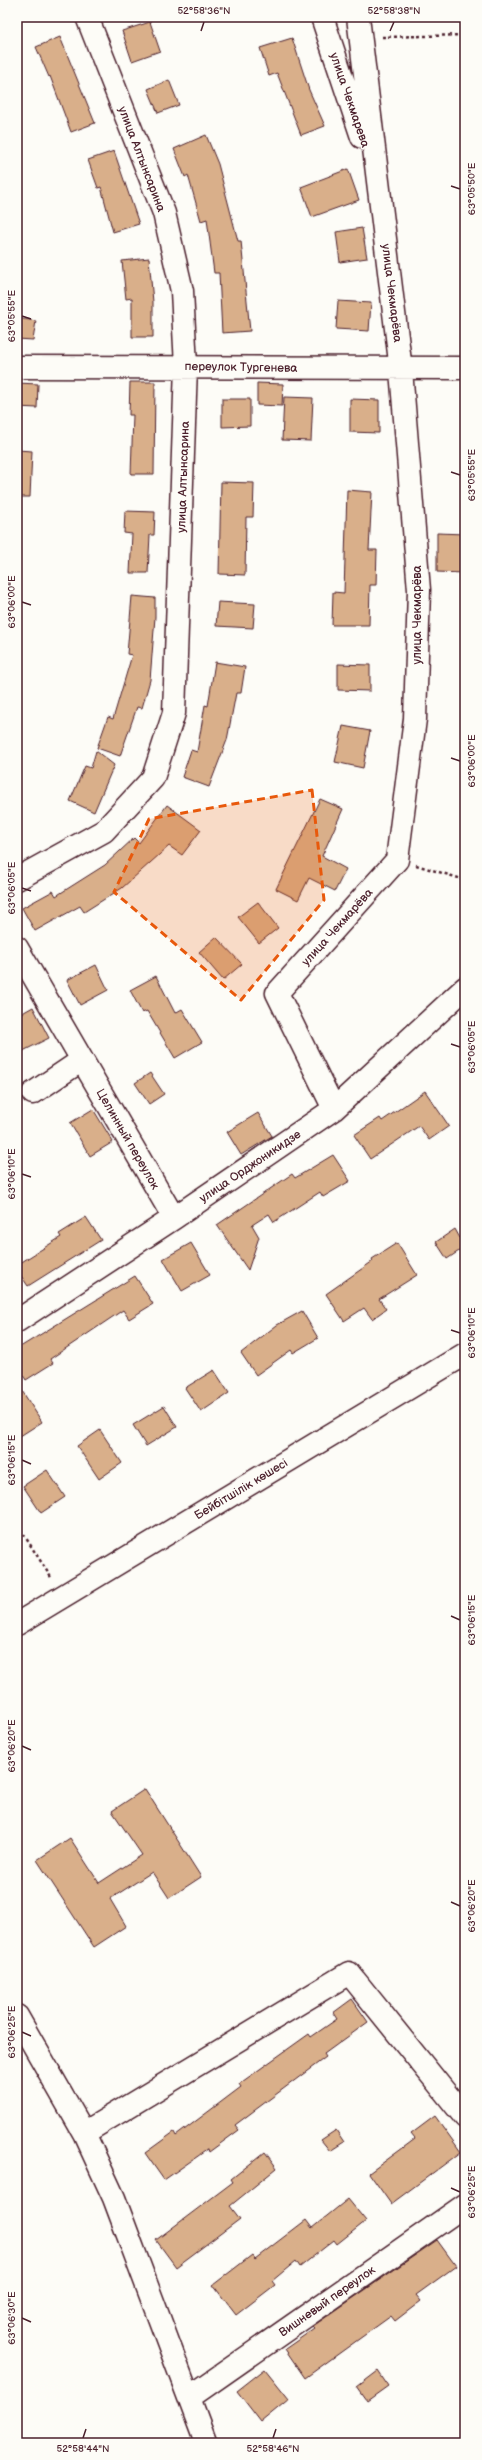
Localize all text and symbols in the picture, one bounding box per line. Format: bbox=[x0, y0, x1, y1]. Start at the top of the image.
text: 52°58'36"N bbox=[177, 5, 231, 17]
text: 52°58'38"N bbox=[368, 5, 420, 17]
street label: улица Чекмарева bbox=[326, 51, 373, 150]
street label: улица Алтынсарина bbox=[114, 104, 169, 214]
text: 63°05'50"E bbox=[466, 162, 478, 215]
street label: улица Чекмарёва bbox=[378, 243, 405, 343]
text: 63°05'55"E bbox=[6, 289, 18, 342]
street label: переулок Тургенева bbox=[184, 359, 298, 376]
street label: улица Алтынсарина bbox=[174, 421, 193, 533]
text: 63°05'55"E bbox=[466, 448, 478, 501]
street label: улица Чекмарёва bbox=[410, 565, 425, 665]
text: 63°06'00"E bbox=[6, 575, 18, 628]
text: 63°06'00"E bbox=[466, 734, 478, 787]
text: 63°06'05"E bbox=[6, 861, 18, 914]
street label: улица Чекмарёва bbox=[299, 885, 376, 969]
text: 63°06'05"E bbox=[466, 1020, 478, 1073]
street label: Целинный переулок bbox=[93, 1086, 163, 1193]
street label: улица Орджоникидзе bbox=[197, 1127, 304, 1206]
text: 63°06'10"E bbox=[6, 1148, 18, 1199]
text: 63°06'10"E bbox=[466, 1307, 478, 1358]
text: 63°06'15"E bbox=[6, 1434, 18, 1485]
street label: Бейбітшілік көшесі bbox=[192, 1456, 291, 1523]
text: 63°06'15"E bbox=[466, 1594, 478, 1645]
text: 63°06'20"E bbox=[6, 1719, 18, 1773]
text: 63°06'20"E bbox=[466, 1879, 478, 1933]
text: 63°06'25"E bbox=[6, 2005, 18, 2058]
text: 63°06'25"E bbox=[466, 2165, 478, 2218]
street label: Вишневый переулок bbox=[276, 2262, 379, 2340]
text: 63°06'30"E bbox=[6, 2291, 18, 2345]
text: 52°58'44"N bbox=[56, 2443, 110, 2455]
text: 52°58'46"N bbox=[246, 2443, 300, 2455]

